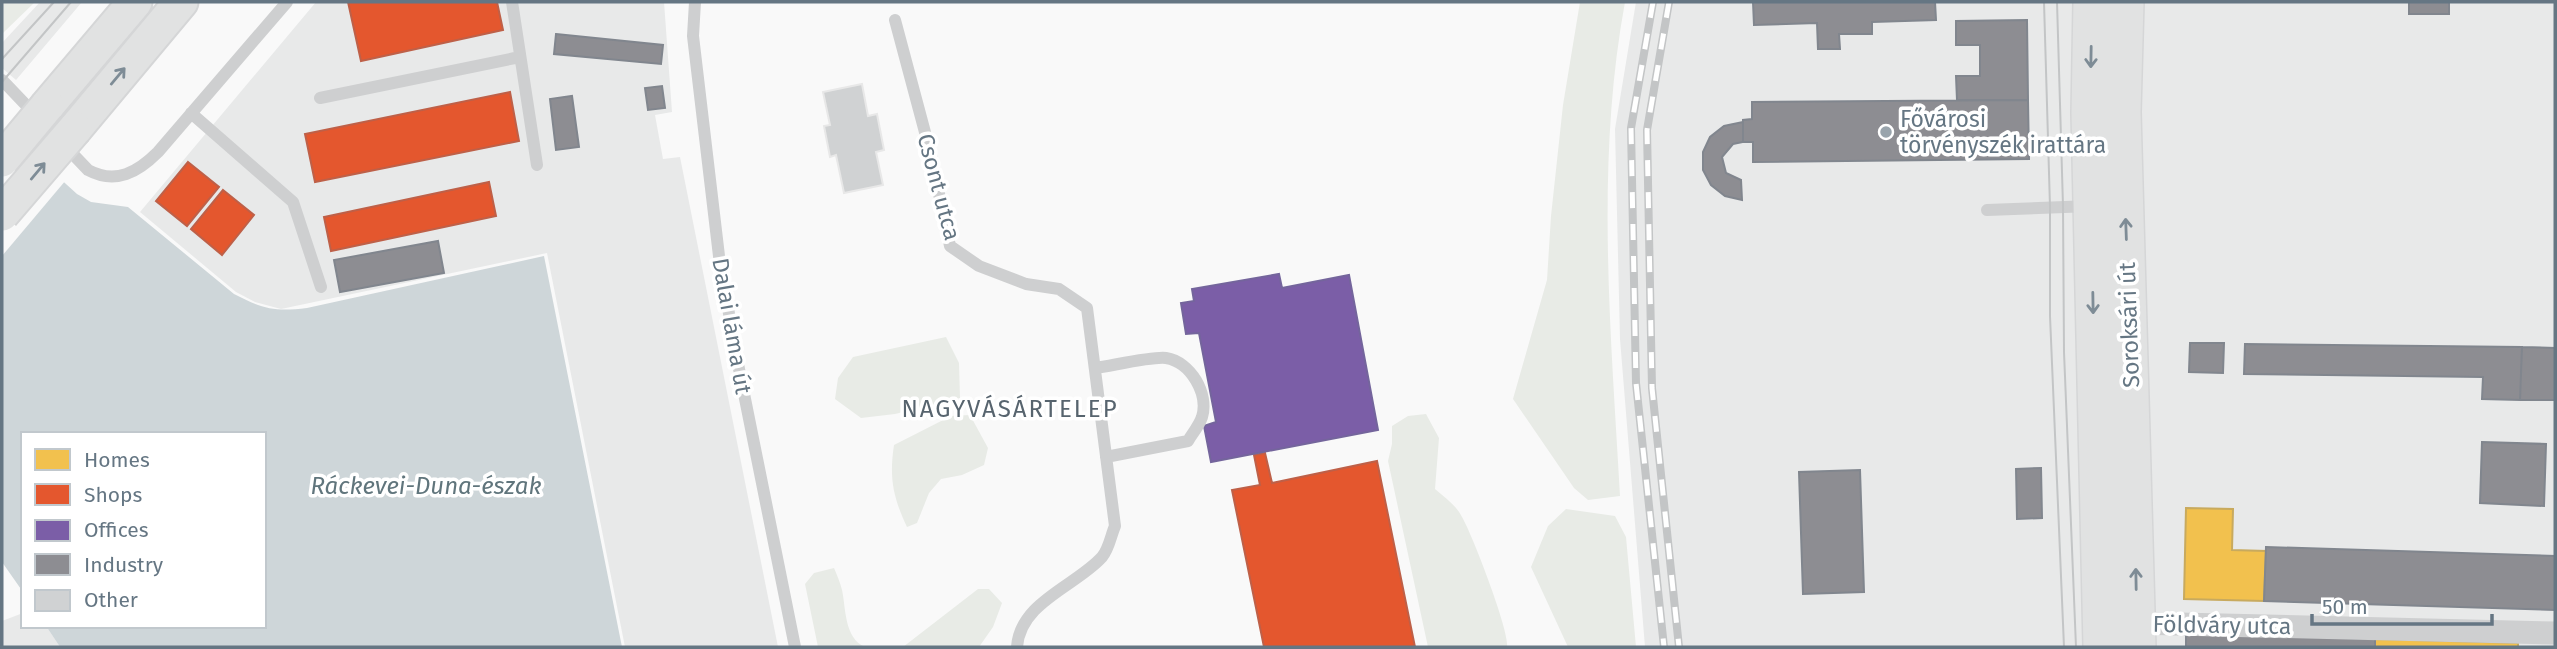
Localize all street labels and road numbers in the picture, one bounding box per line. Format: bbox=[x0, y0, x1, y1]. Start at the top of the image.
street label: Csont utca bbox=[911, 131, 967, 243]
street label: Dalai láma út bbox=[706, 256, 758, 397]
street label: Soroksári út bbox=[2113, 261, 2145, 388]
street label: Földváry utca bbox=[2152, 610, 2292, 640]

